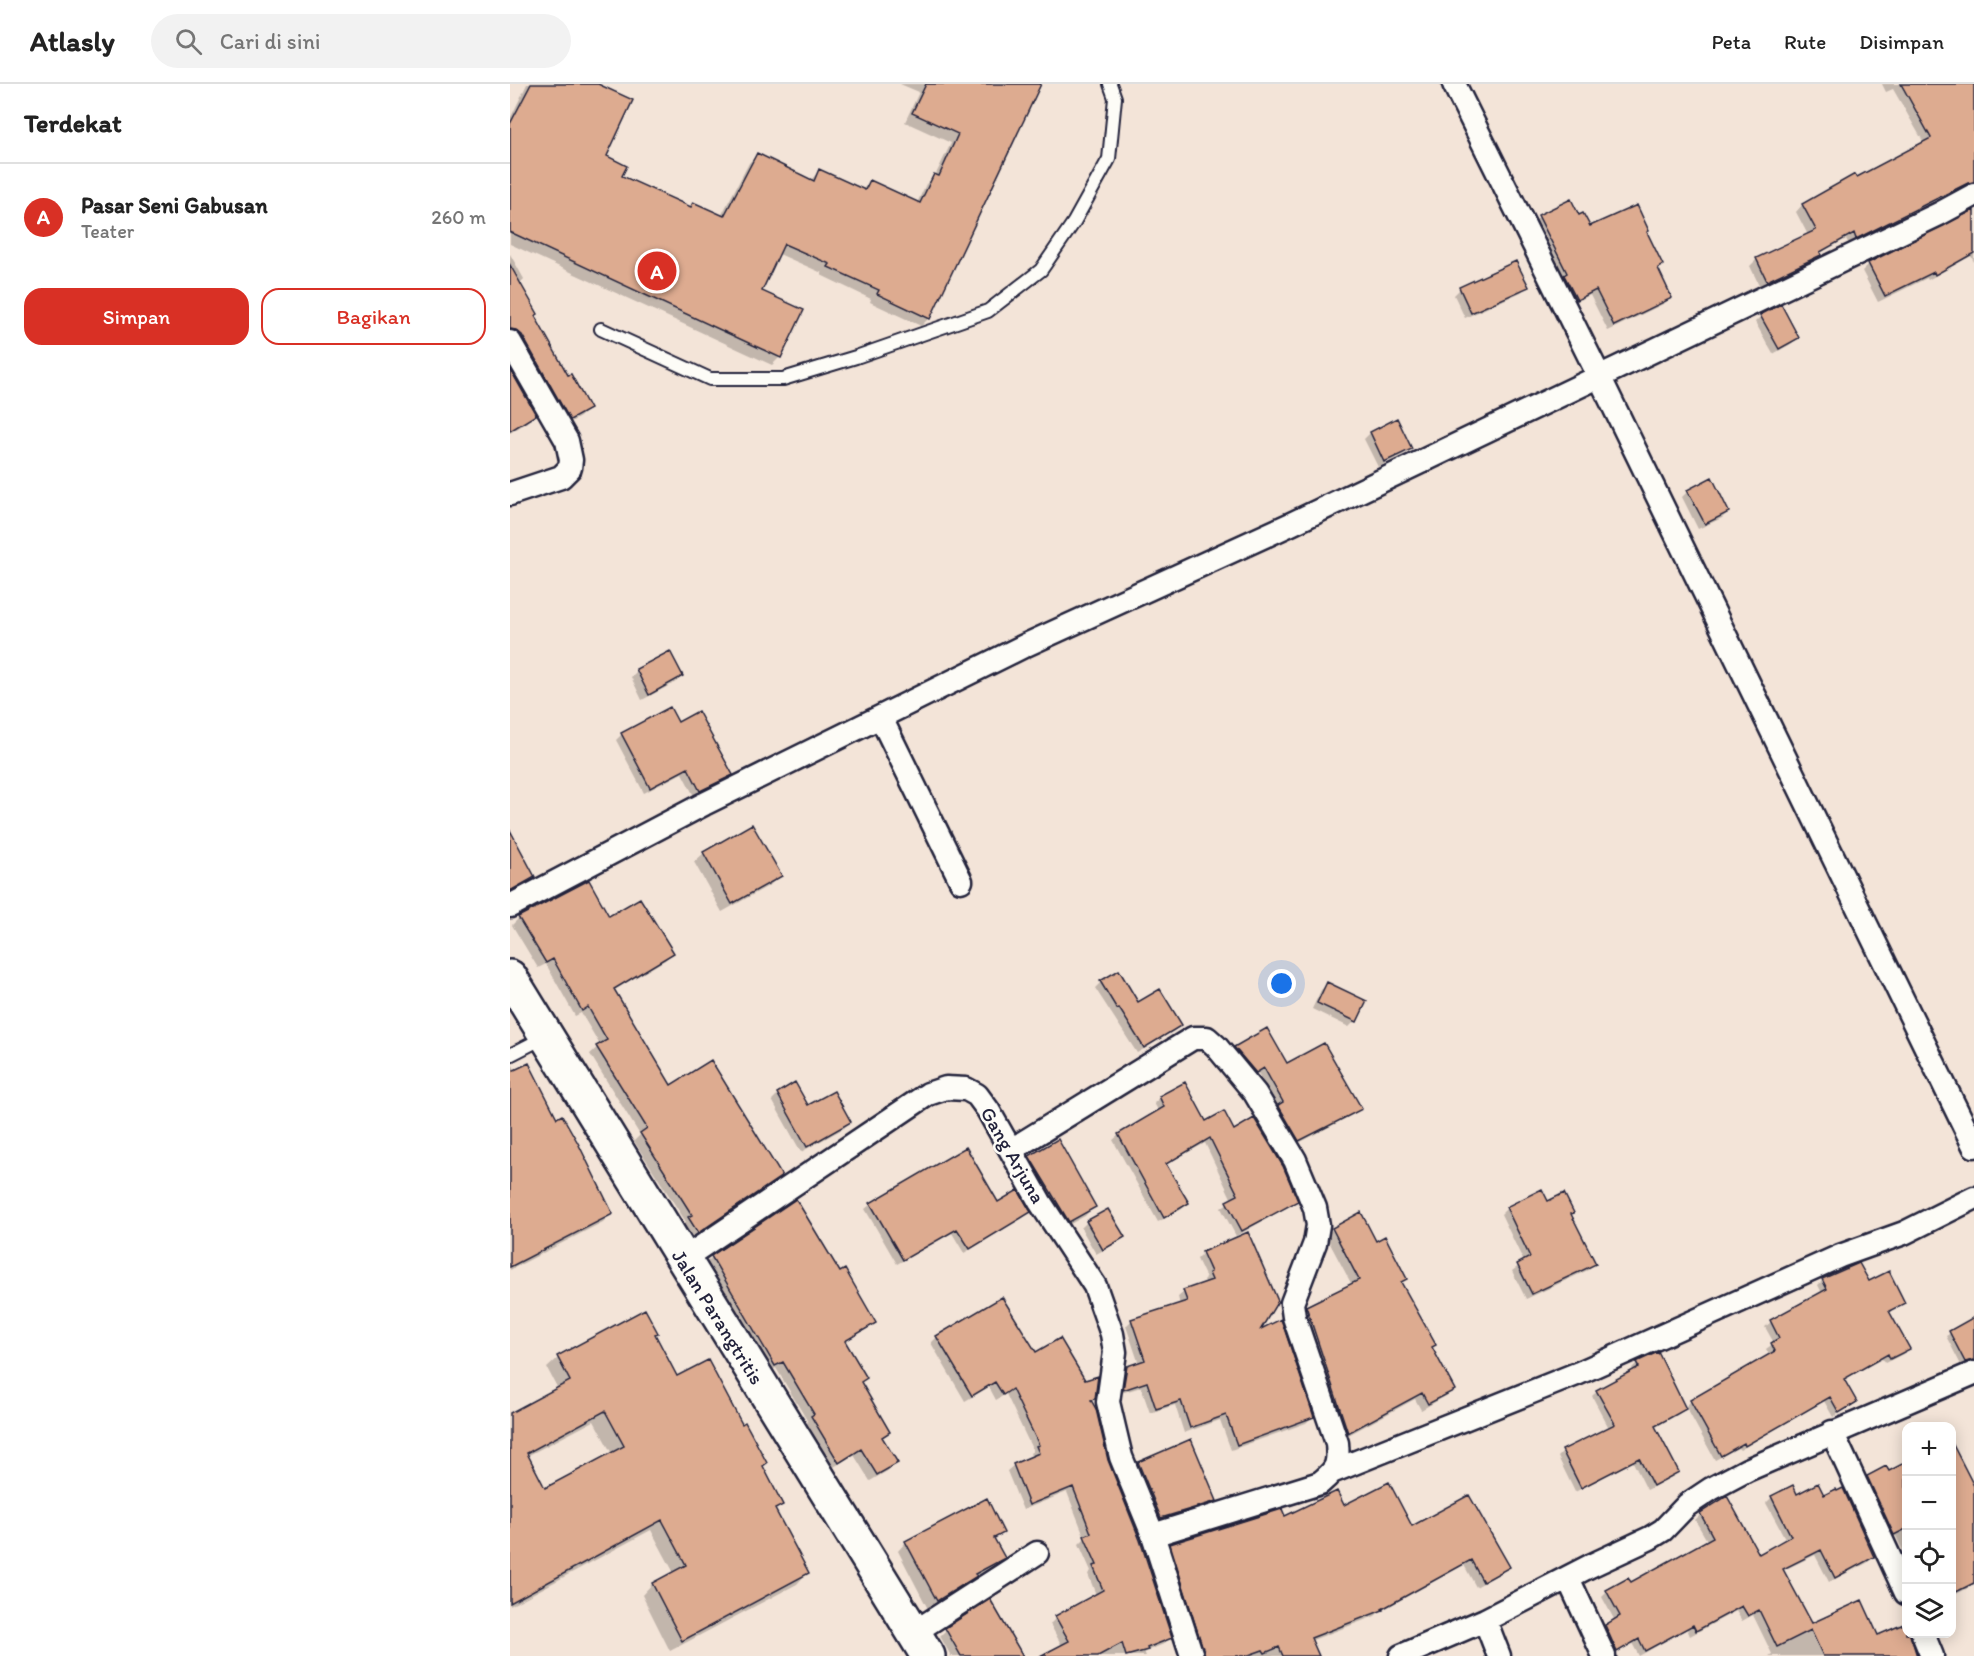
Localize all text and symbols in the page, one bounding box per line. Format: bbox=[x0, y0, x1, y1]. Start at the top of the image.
search box bbox=[151, 14, 571, 68]
text: Atlasly bbox=[30, 24, 115, 58]
icon: search bbox=[172, 25, 205, 58]
text: Cari di sini bbox=[220, 28, 320, 55]
text: Peta bbox=[1711, 29, 1751, 54]
text: Rute bbox=[1784, 29, 1826, 54]
text: Disimpan bbox=[1859, 29, 1944, 54]
text: Terdekat bbox=[24, 107, 122, 139]
text: Pasar Seni Gabusan bbox=[81, 192, 268, 219]
text: A bbox=[37, 205, 50, 229]
text: 260 m bbox=[431, 205, 486, 229]
text: Teater bbox=[81, 219, 134, 243]
pin: A bbox=[638, 248, 676, 294]
button: Simpan bbox=[24, 288, 249, 345]
button: Bagikan bbox=[261, 288, 486, 345]
your location bbox=[1267, 969, 1296, 998]
street label: Gang Arjuna bbox=[976, 1102, 1050, 1208]
street label: Jalan Parangtritis bbox=[667, 1245, 769, 1389]
map controls bbox=[1902, 1422, 1956, 1638]
button: + bbox=[1902, 1422, 1956, 1476]
button: − bbox=[1902, 1476, 1956, 1530]
button: locate bbox=[1902, 1530, 1956, 1584]
button: layers bbox=[1902, 1584, 1956, 1638]

